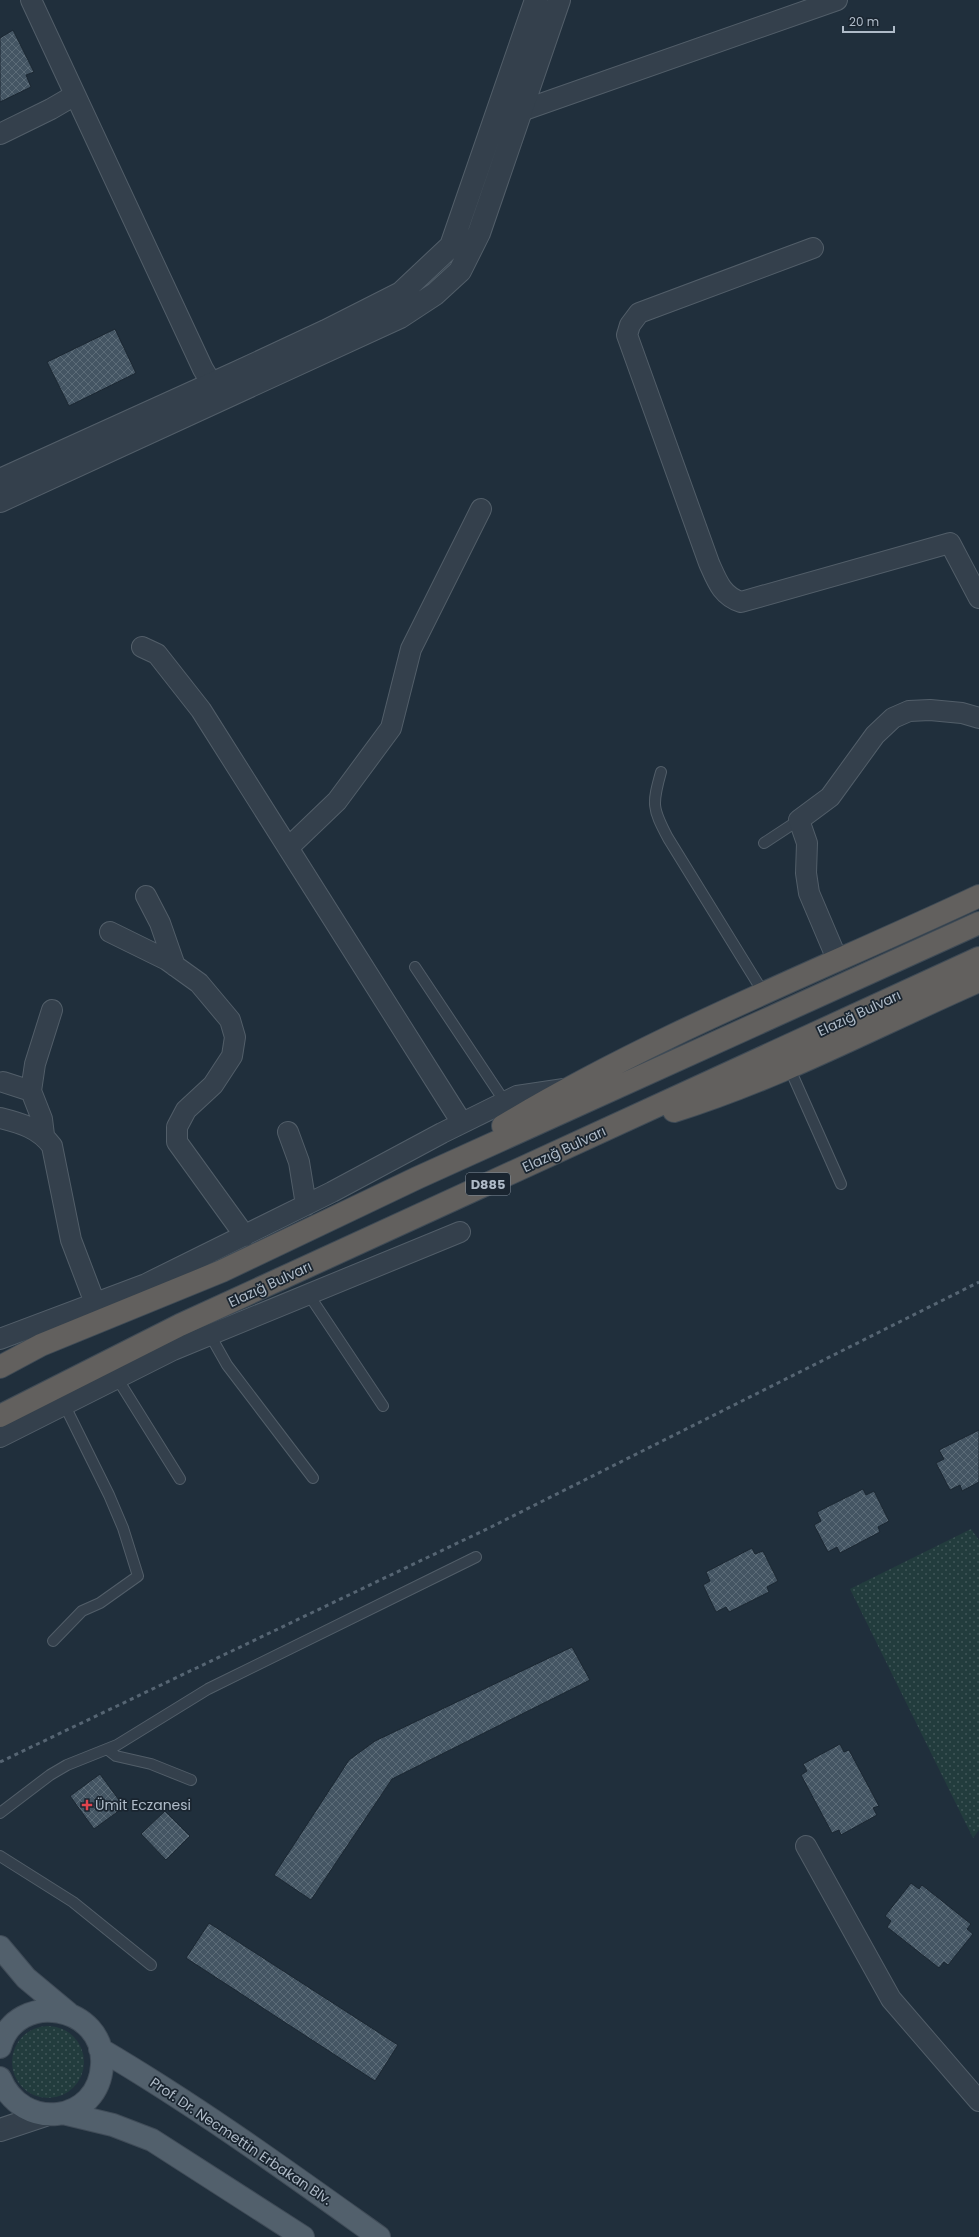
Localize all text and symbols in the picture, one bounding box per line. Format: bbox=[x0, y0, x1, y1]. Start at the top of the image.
scale bar bbox=[843, 8, 894, 34]
text: 20 m bbox=[849, 13, 879, 30]
street label: Elazığ Bulvarı bbox=[814, 985, 904, 1041]
street label: Elazığ Bulvarı bbox=[519, 1121, 609, 1177]
road number: D885 bbox=[466, 1173, 510, 1195]
street label: Elazığ Bulvarı bbox=[225, 1256, 315, 1312]
place label: Ümit Eczanesi bbox=[95, 1795, 191, 1815]
marker: Ümit Eczanesi bbox=[82, 1800, 92, 1810]
street label: Prof. Dr. Necmettin Erbakan Blv. bbox=[146, 2072, 336, 2210]

